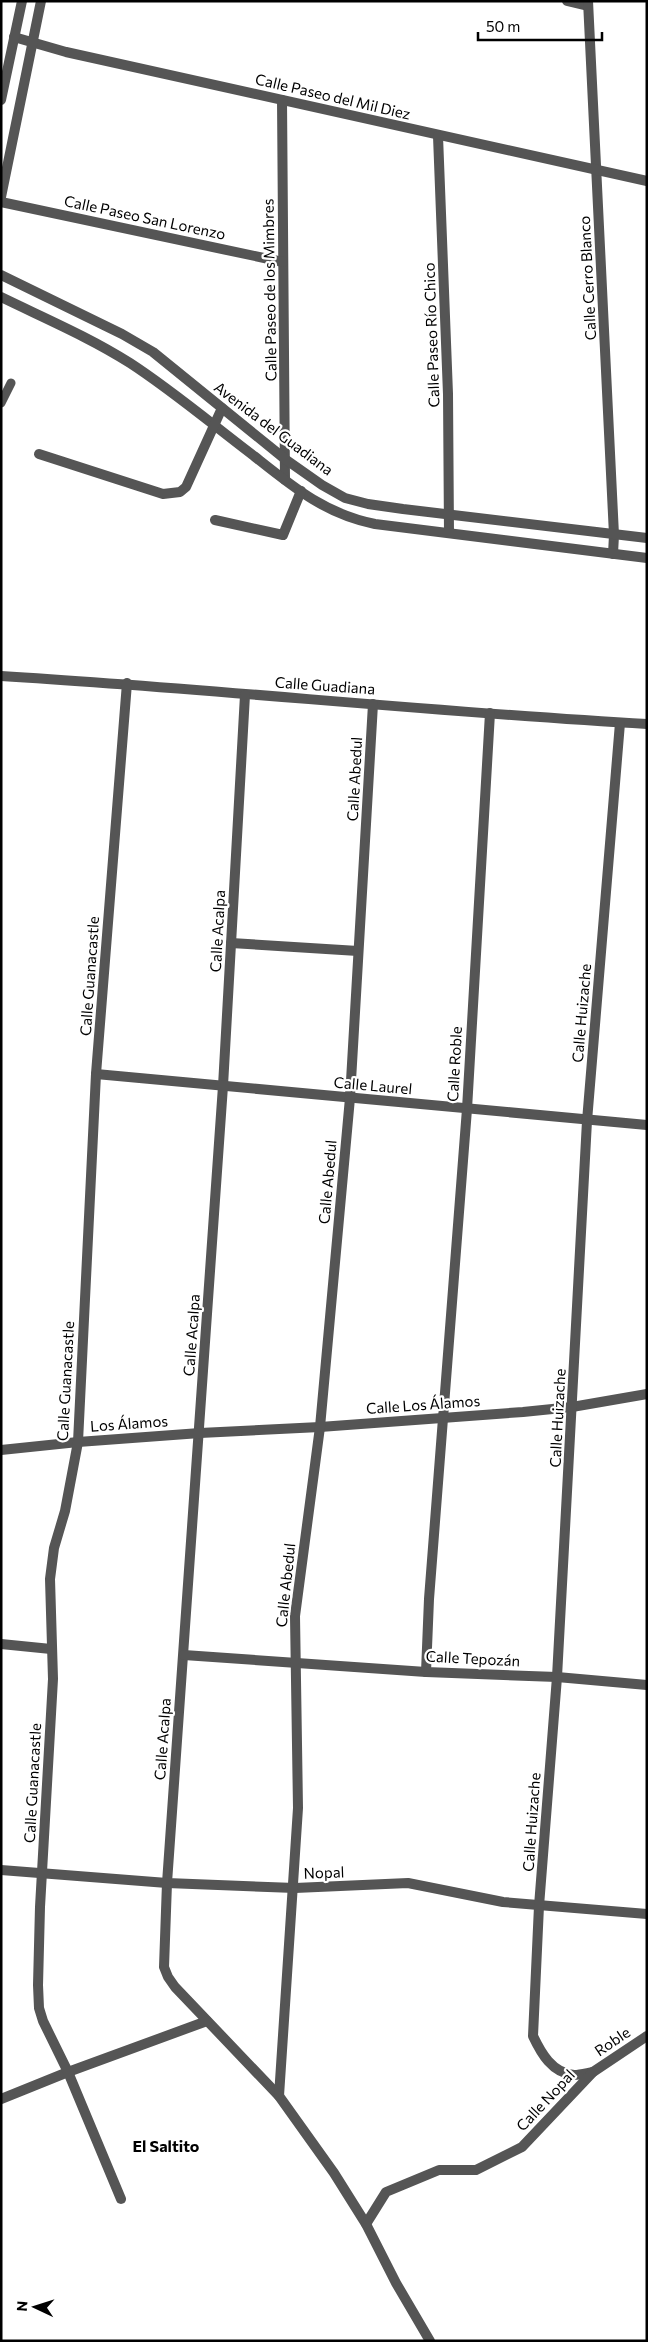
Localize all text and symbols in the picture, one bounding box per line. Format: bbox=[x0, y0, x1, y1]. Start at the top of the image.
scale bar bbox=[478, 10, 602, 42]
text: 50 m bbox=[486, 17, 520, 35]
street label: Calle Paseo del Mil Diez bbox=[254, 69, 412, 123]
street label: Calle Paseo San Lorenzo bbox=[63, 191, 227, 243]
street label: Calle Paseo de los Mimbres bbox=[258, 198, 280, 382]
street label: Calle Cerro Blanco bbox=[575, 215, 599, 341]
street label: Calle Paseo Río Chico bbox=[419, 262, 443, 408]
street label: Avenida del Guadiana bbox=[211, 377, 337, 479]
street label: Calle Guadiana bbox=[274, 673, 376, 697]
street label: Calle Abedul bbox=[343, 736, 365, 822]
street label: Calle Acalpa bbox=[206, 889, 228, 973]
street label: Calle Guanacastle bbox=[76, 915, 102, 1037]
street label: Calle Huizache bbox=[568, 963, 594, 1063]
street label: Calle Roble bbox=[443, 1026, 465, 1102]
street label: Calle Laurel bbox=[333, 1073, 413, 1097]
street label: Calle Abedul bbox=[314, 1139, 340, 1225]
street label: Calle Acalpa bbox=[179, 1293, 203, 1377]
street label: Calle Guanacastle bbox=[53, 1320, 77, 1441]
street label: Calle Huizache bbox=[545, 1368, 569, 1468]
street label: Calle Los Álamos bbox=[365, 1390, 481, 1417]
street label: Los Álamos bbox=[89, 1410, 169, 1435]
street label: Calle Abedul bbox=[272, 1542, 298, 1628]
street label: Calle Tepozán bbox=[425, 1647, 521, 1669]
street label: Calle Acalpa bbox=[150, 1697, 174, 1781]
street label: Calle Guanacastle bbox=[20, 1722, 44, 1843]
street label: Calle Huizache bbox=[519, 1772, 543, 1872]
street label: Nopal bbox=[303, 1862, 345, 1882]
street label: Roble bbox=[591, 2023, 633, 2059]
street label: Calle Nopal bbox=[512, 2066, 578, 2134]
district label: El Saltito bbox=[133, 2136, 200, 2155]
north arrow bbox=[10, 2282, 60, 2332]
text: N bbox=[13, 2300, 30, 2312]

